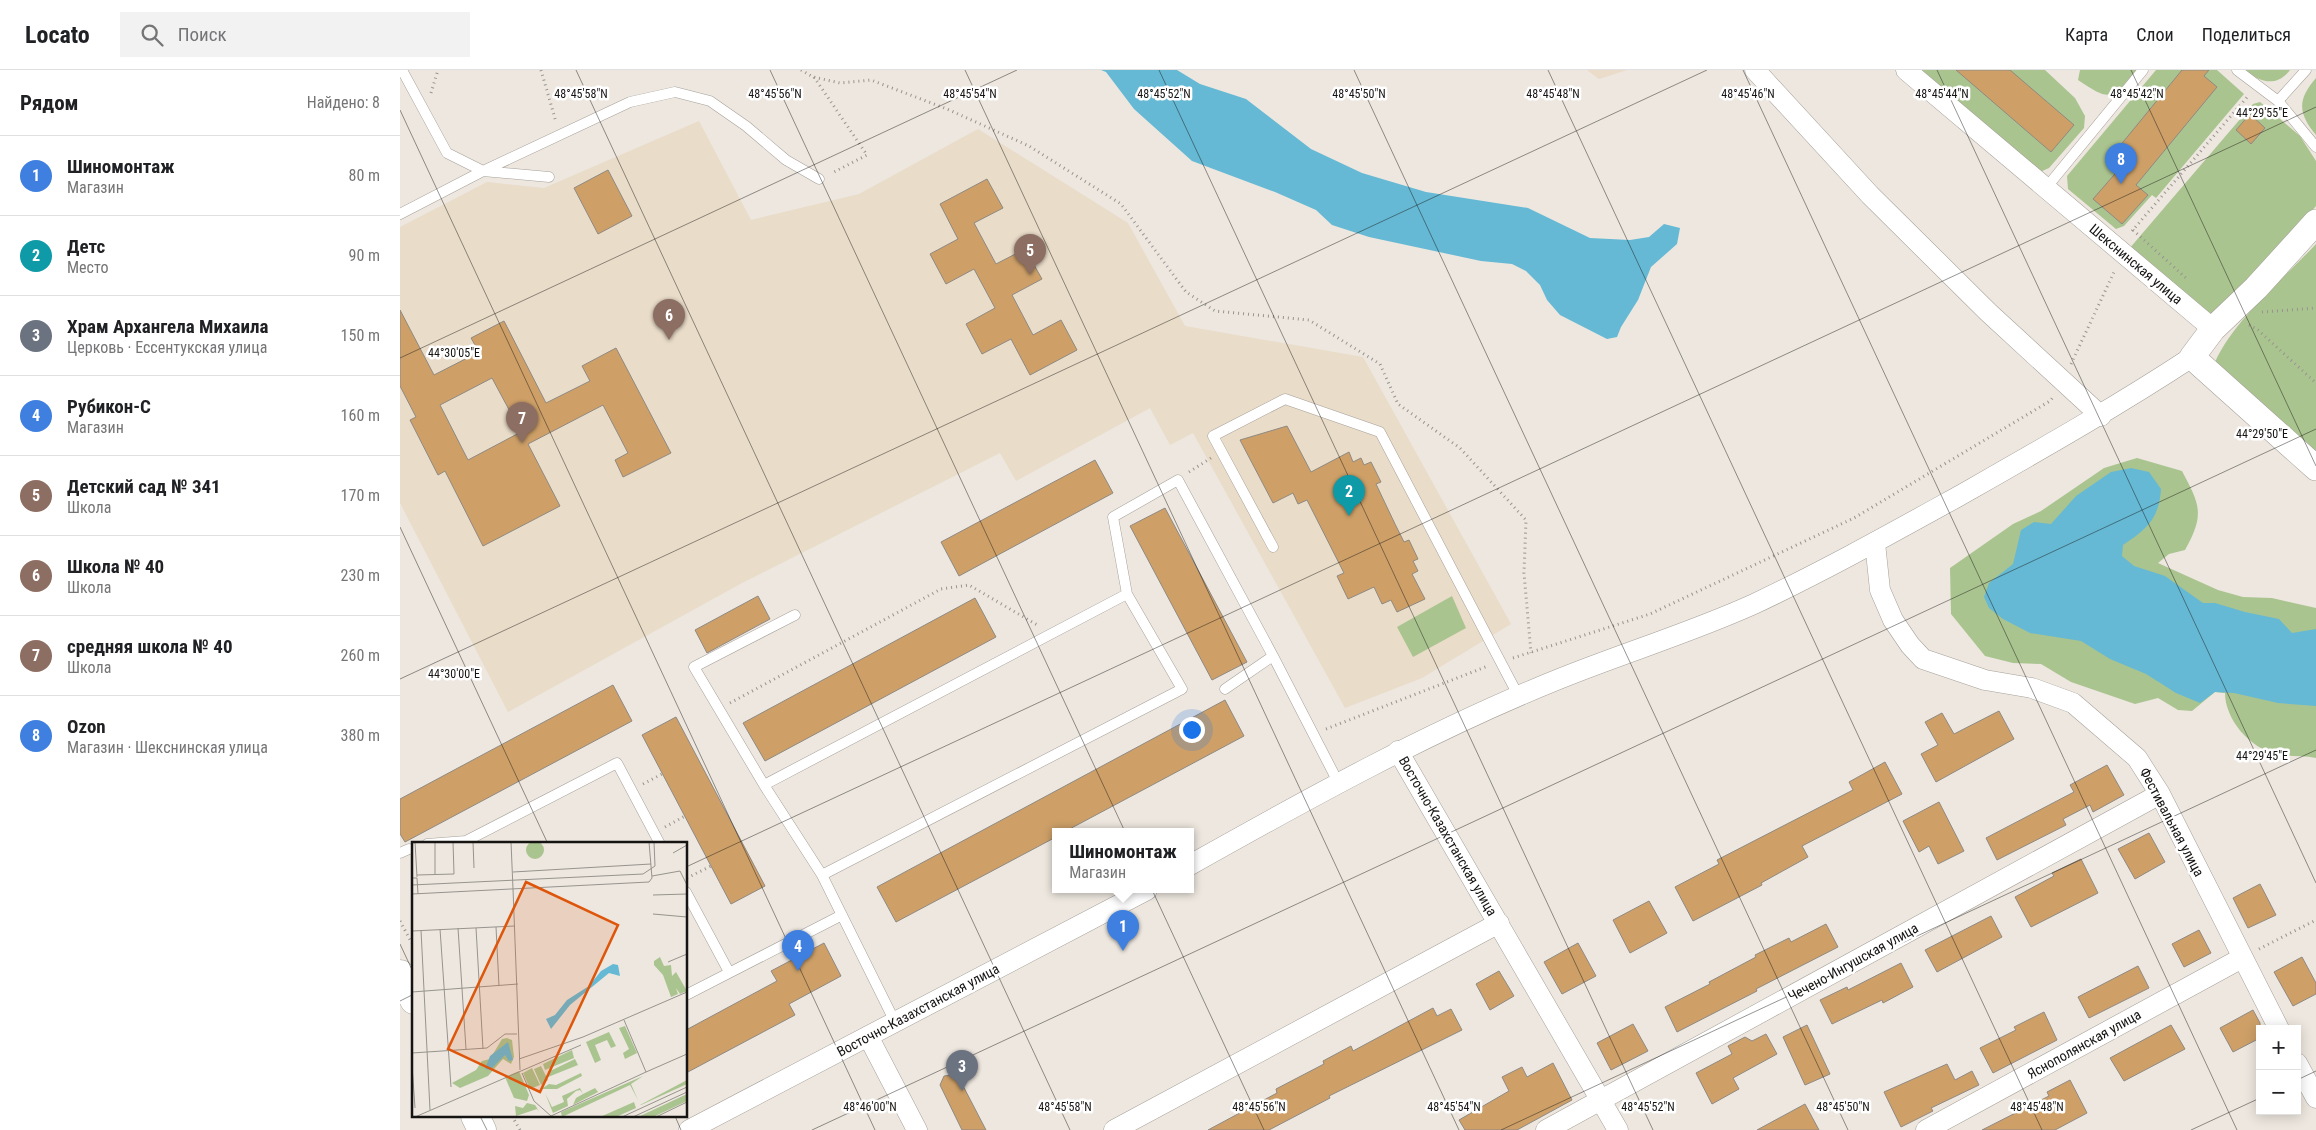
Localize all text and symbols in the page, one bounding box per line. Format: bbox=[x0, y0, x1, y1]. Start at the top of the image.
search box bbox=[120, 12, 470, 57]
text: Locato bbox=[25, 21, 90, 49]
icon: search bbox=[138, 21, 166, 49]
text: Поиск bbox=[178, 23, 227, 46]
text: Карта bbox=[2065, 24, 2108, 45]
text: Слои bbox=[2136, 24, 2174, 45]
text: Поделиться bbox=[2202, 24, 2291, 45]
text: 48°45'58"N bbox=[554, 87, 608, 101]
text: 48°45'56"N bbox=[748, 87, 802, 101]
text: 48°45'54"N bbox=[943, 87, 997, 101]
text: 48°45'52"N bbox=[1137, 87, 1191, 101]
text: 48°45'50"N bbox=[1332, 87, 1386, 101]
text: 48°45'48"N bbox=[1526, 87, 1580, 101]
text: 48°45'46"N bbox=[1721, 87, 1775, 101]
text: 48°45'44"N bbox=[1915, 87, 1969, 101]
text: 48°45'42"N bbox=[2110, 87, 2164, 101]
text: Рядом bbox=[20, 91, 79, 115]
text: Найдено: 8 bbox=[307, 93, 380, 112]
text: 44°29'55"E bbox=[2236, 106, 2288, 120]
pin: 8 bbox=[2105, 143, 2137, 184]
text: Шиномонтаж bbox=[67, 155, 174, 178]
text: 1 bbox=[32, 166, 40, 185]
text: 80 m bbox=[348, 166, 380, 185]
text: Магазин bbox=[67, 178, 124, 197]
street label: Шекснинская улица bbox=[2086, 221, 2186, 307]
pin: 5 bbox=[1014, 234, 1046, 275]
text: Детс bbox=[67, 235, 105, 258]
text: 2 bbox=[32, 246, 40, 265]
text: 90 m bbox=[348, 246, 380, 265]
text: Место bbox=[67, 258, 108, 277]
pin: 6 bbox=[653, 299, 685, 340]
text: Храм Архангела Михаила bbox=[67, 315, 268, 338]
text: 3 bbox=[32, 326, 40, 345]
text: 150 m bbox=[341, 326, 380, 345]
text: Церковь · Ессентукская улица bbox=[67, 338, 267, 357]
text: 44°30'05"E bbox=[428, 346, 480, 360]
text: Рубикон-С bbox=[67, 395, 151, 418]
pin: 7 bbox=[506, 402, 538, 443]
text: 4 bbox=[32, 406, 40, 425]
text: 160 m bbox=[341, 406, 380, 425]
text: Магазин bbox=[67, 418, 124, 437]
text: 44°29'50"E bbox=[2236, 427, 2288, 441]
text: Детский сад № 341 bbox=[67, 475, 221, 498]
pin: 2 bbox=[1333, 475, 1365, 516]
text: 5 bbox=[32, 486, 40, 505]
text: 170 m bbox=[341, 486, 380, 505]
text: Школа bbox=[67, 498, 111, 517]
text: Школа № 40 bbox=[67, 555, 164, 578]
text: 6 bbox=[32, 566, 40, 585]
text: 230 m bbox=[341, 566, 380, 585]
text: Школа bbox=[67, 578, 111, 597]
text: средняя школа № 40 bbox=[67, 635, 232, 658]
text: 7 bbox=[32, 646, 40, 665]
text: 260 m bbox=[341, 646, 380, 665]
text: Школа bbox=[67, 658, 111, 677]
text: 44°30'00"E bbox=[428, 667, 480, 681]
text: Ozon bbox=[67, 715, 106, 738]
your location bbox=[1179, 717, 1205, 743]
text: 8 bbox=[32, 726, 40, 745]
text: 380 m bbox=[341, 726, 380, 745]
text: Магазин · Шекснинская улица bbox=[67, 738, 268, 757]
text: 44°29'45"E bbox=[2236, 749, 2288, 763]
street label: Восточно-Казахстанская улица bbox=[1396, 753, 1500, 919]
street label: Фестивальная улица bbox=[2137, 765, 2207, 879]
popup bbox=[1052, 828, 1194, 893]
text: Шиномонтаж bbox=[1069, 840, 1177, 863]
inset map bbox=[412, 842, 688, 1118]
text: Магазин bbox=[1069, 863, 1126, 882]
pin: 1 bbox=[1107, 910, 1139, 951]
street label: Чечено-Ингушская улица bbox=[1785, 920, 1921, 1004]
pin: 4 bbox=[782, 930, 814, 971]
street label: Восточно-Казахстанская улица bbox=[834, 960, 1002, 1060]
street label: Яснополянская улица bbox=[2024, 1006, 2144, 1082]
map controls bbox=[2256, 1025, 2301, 1115]
button: + bbox=[2256, 1025, 2301, 1070]
pin: 3 bbox=[946, 1050, 978, 1091]
button: − bbox=[2256, 1070, 2301, 1115]
text: 48°46'00"N bbox=[843, 1100, 897, 1114]
text: 48°45'58"N bbox=[1038, 1100, 1092, 1114]
text: 48°45'56"N bbox=[1232, 1100, 1286, 1114]
text: 48°45'54"N bbox=[1427, 1100, 1481, 1114]
text: 48°45'52"N bbox=[1621, 1100, 1675, 1114]
text: 48°45'50"N bbox=[1816, 1100, 1870, 1114]
text: 48°45'48"N bbox=[2010, 1100, 2064, 1114]

